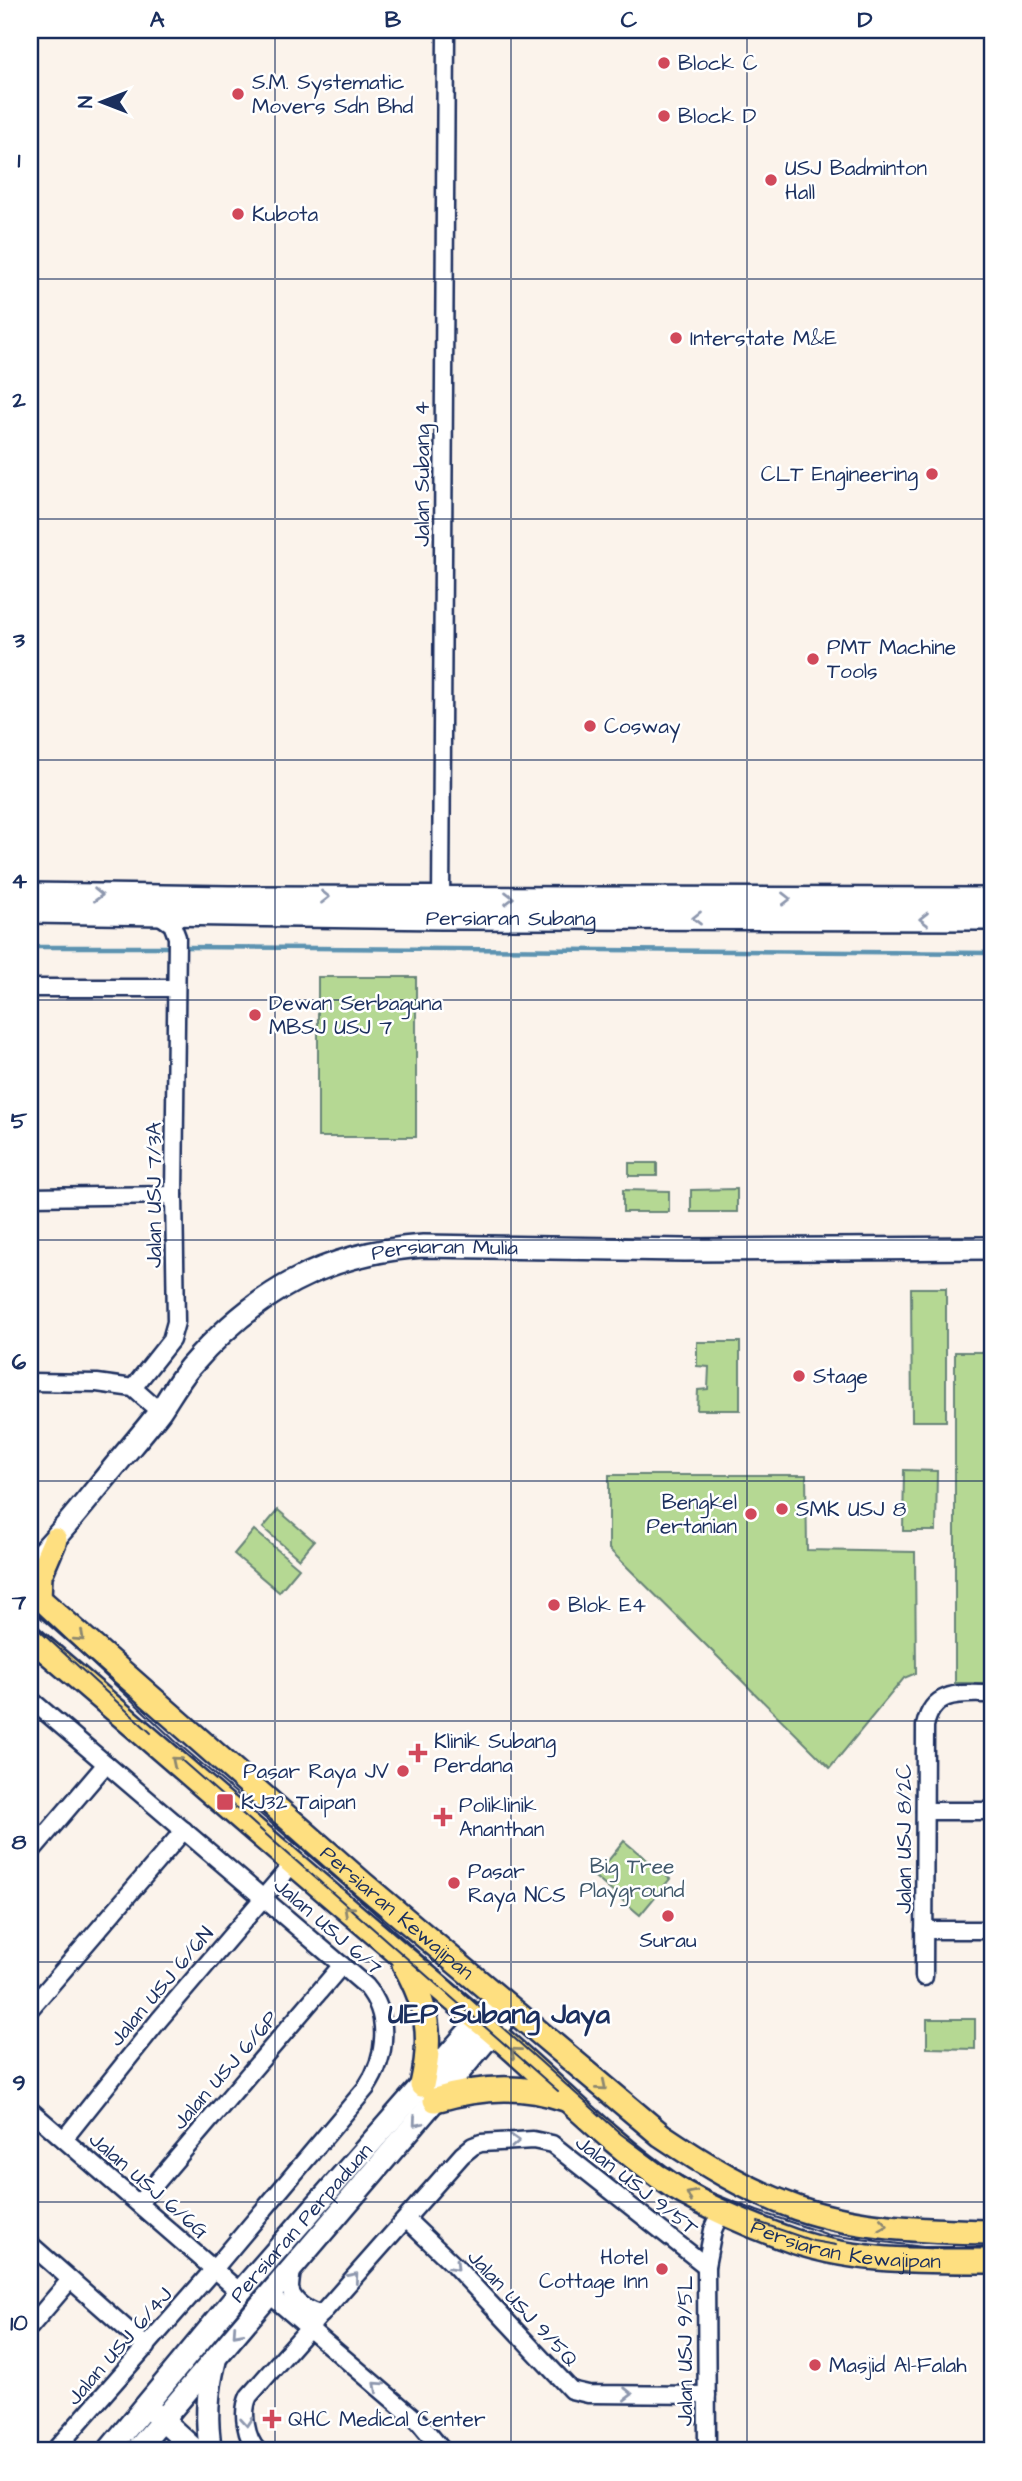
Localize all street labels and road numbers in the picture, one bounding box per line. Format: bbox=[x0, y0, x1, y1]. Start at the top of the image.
street label: Jalan Subang 4 bbox=[408, 401, 439, 547]
street label: Persiaran Subang bbox=[426, 904, 596, 935]
street label: Jalan USJ 7/3A bbox=[140, 1121, 169, 1268]
street label: Persiaran Mulia bbox=[369, 1232, 519, 1268]
street label: Jalan USJ 8/2C bbox=[890, 1764, 919, 1914]
street label: Persiaran Kewajipan bbox=[314, 1839, 480, 1986]
street label: Jalan USJ 6/7 bbox=[267, 1871, 388, 1982]
street label: Jalan USJ 6/6N bbox=[103, 1920, 220, 2053]
street label: Jalan USJ 6/6P bbox=[166, 2004, 286, 2136]
street label: Jalan USJ 6/6G bbox=[83, 2125, 215, 2246]
street label: Jalan USJ 9/5T bbox=[569, 2128, 705, 2243]
street label: Persiaran Perpaduan bbox=[223, 2137, 379, 2309]
street label: Persiaran Kewajipan bbox=[747, 2212, 941, 2277]
street label: Jalan USJ 9/5Q bbox=[461, 2243, 585, 2373]
street label: Jalan USJ 9/5L bbox=[671, 2275, 700, 2426]
street label: Jalan USJ 6/4J bbox=[60, 2281, 179, 2412]

